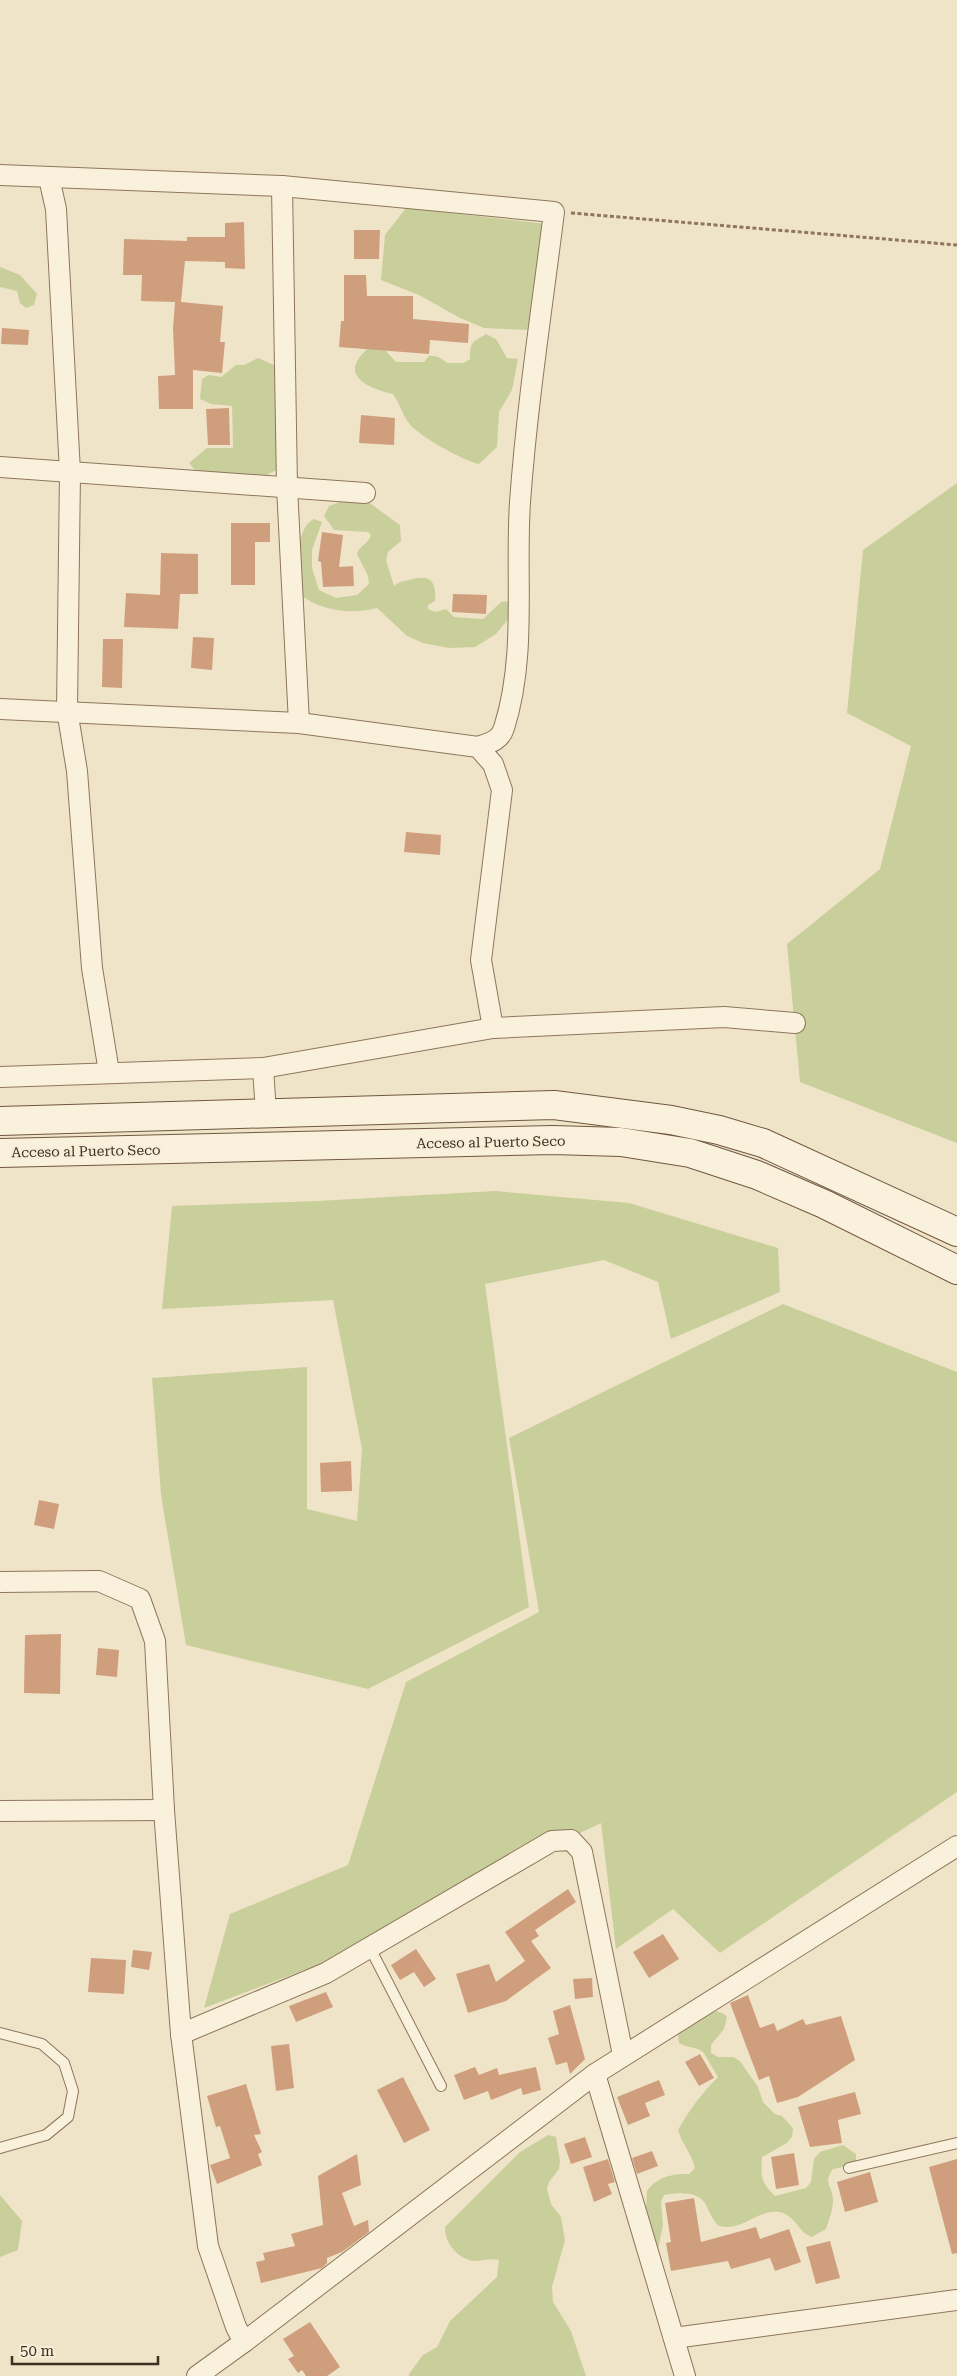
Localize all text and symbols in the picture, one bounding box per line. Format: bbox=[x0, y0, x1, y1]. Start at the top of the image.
street label: Acceso al Puerto Seco bbox=[416, 1133, 566, 1151]
street label: Acceso al Puerto Seco bbox=[11, 1142, 161, 1160]
scale bar bbox=[12, 2334, 159, 2366]
text: 50 m bbox=[20, 2342, 55, 2360]

